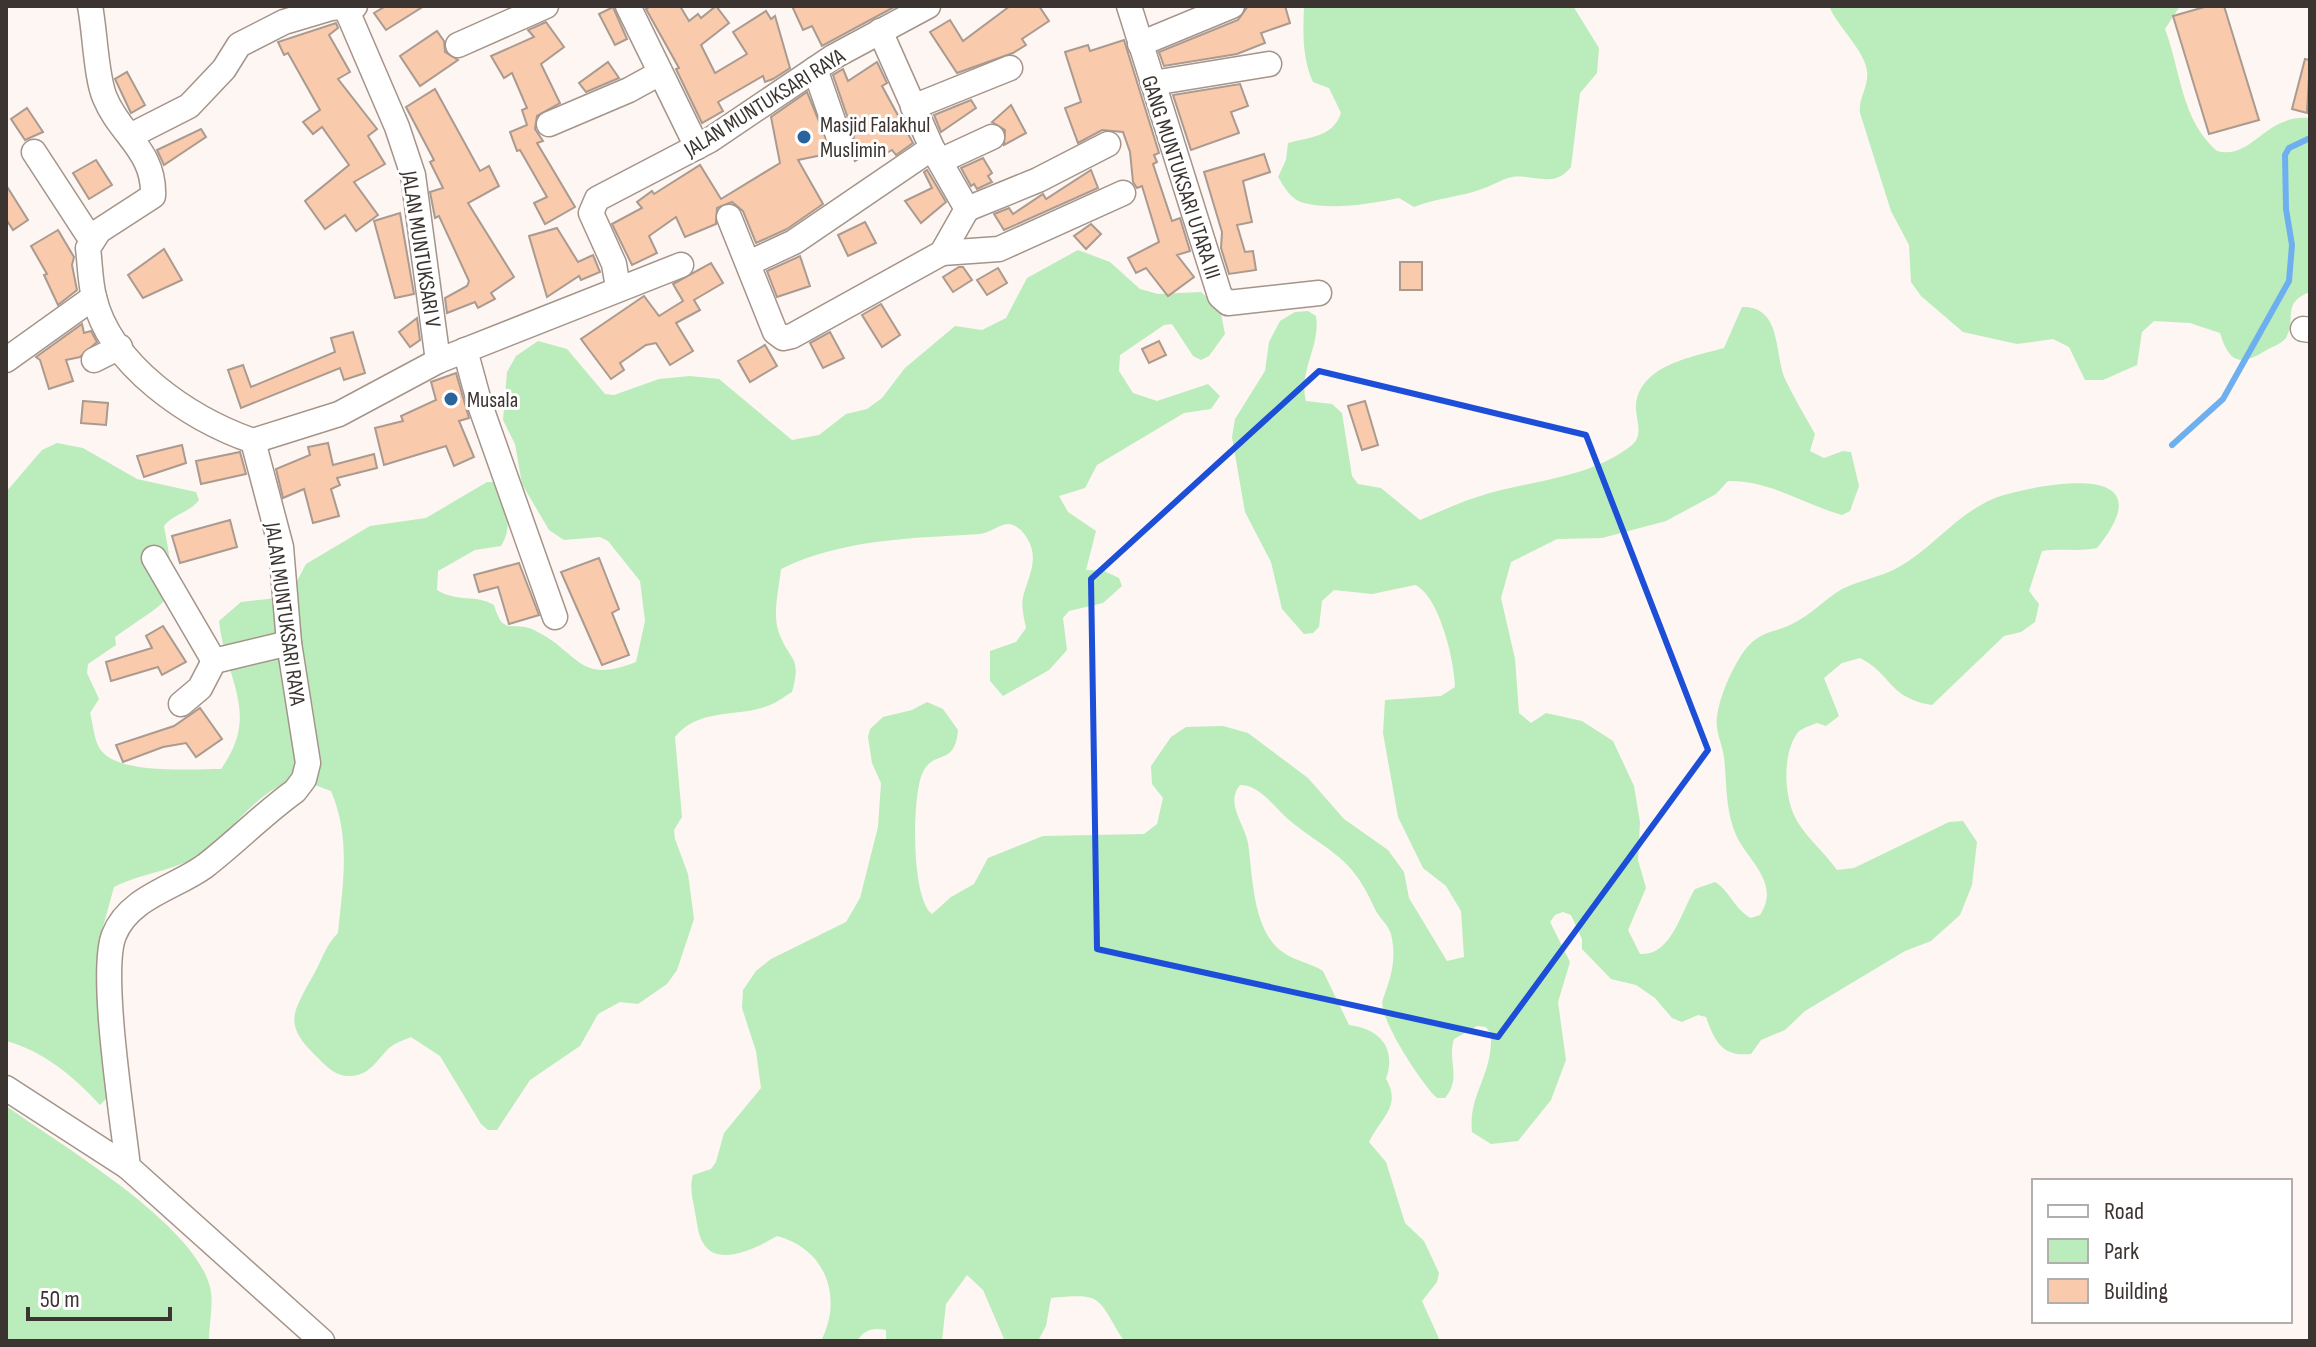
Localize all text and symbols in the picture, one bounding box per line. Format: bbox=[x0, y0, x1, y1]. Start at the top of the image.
street label: JALAN MUNTUKSARI RAYA bbox=[679, 43, 851, 164]
street label: GANG MUNTUKSARI UTARA III bbox=[1135, 72, 1226, 283]
place label: Masjid Falakhul Muslimin bbox=[820, 112, 930, 164]
marker: Masjid Falakhul Muslimin bbox=[795, 128, 813, 146]
street label: JALAN MUNTUKSARI V bbox=[395, 168, 446, 330]
place label: Musala bbox=[467, 387, 518, 414]
marker: Musala bbox=[442, 390, 460, 408]
street label: JALAN MUNTUKSARI RAYA bbox=[258, 520, 311, 708]
legend bbox=[2032, 1179, 2292, 1323]
text: Road bbox=[2104, 1197, 2144, 1226]
text: Park bbox=[2104, 1237, 2139, 1266]
scale bar bbox=[28, 1271, 170, 1321]
text: Building bbox=[2104, 1277, 2168, 1306]
text: 50 m bbox=[40, 1285, 80, 1314]

